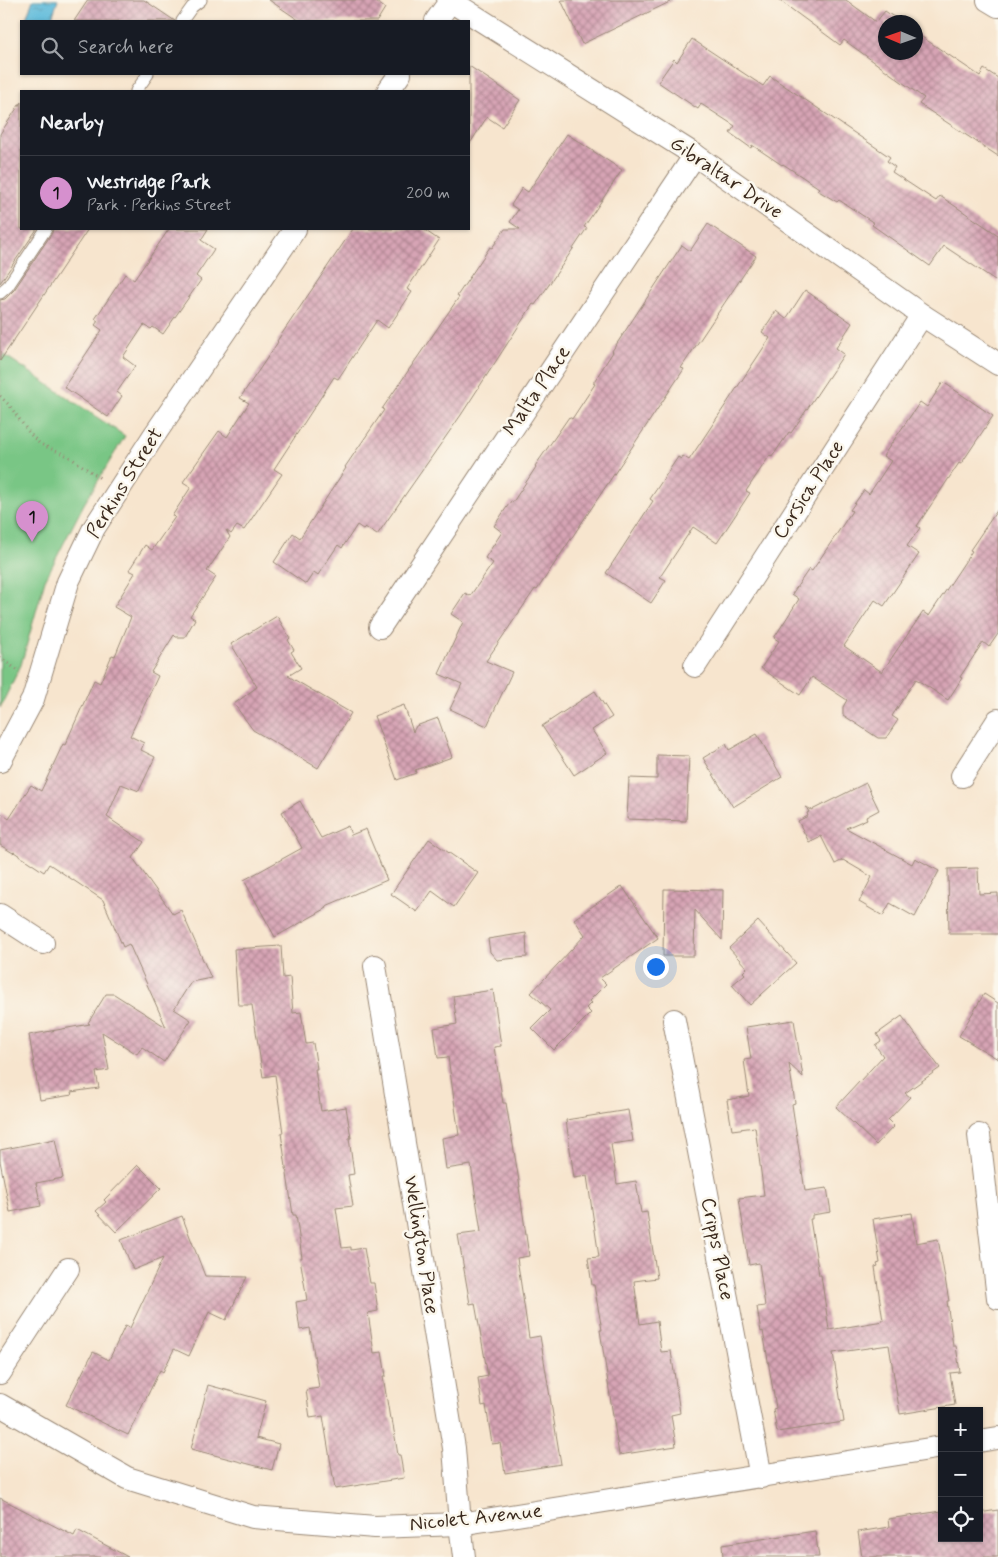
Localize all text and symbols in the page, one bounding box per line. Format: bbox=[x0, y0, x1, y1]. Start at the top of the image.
north arrow bbox=[878, 15, 923, 60]
search box bbox=[20, 20, 470, 75]
icon: search bbox=[38, 34, 66, 62]
text: Search here bbox=[78, 35, 174, 60]
text: Nearby bbox=[40, 109, 104, 137]
street label: Gibraltar Drive bbox=[664, 130, 788, 226]
text: Westridge Park bbox=[87, 170, 211, 195]
text: 1 bbox=[52, 183, 60, 204]
text: 200 m bbox=[406, 183, 450, 204]
text: Park · Perkins Street bbox=[87, 195, 232, 216]
street label: Malta Place bbox=[497, 340, 577, 441]
street label: Perkins Street bbox=[80, 423, 170, 543]
street label: Corsica Place bbox=[767, 436, 851, 544]
pin: 1 bbox=[16, 501, 48, 542]
your location bbox=[643, 954, 669, 980]
street label: Wellington Place bbox=[395, 1174, 445, 1317]
street label: Cripps Place bbox=[694, 1195, 740, 1303]
map controls bbox=[938, 1407, 983, 1542]
button: + bbox=[938, 1407, 983, 1452]
button: − bbox=[938, 1452, 983, 1497]
button: locate bbox=[938, 1497, 983, 1542]
street label: Nicolet Avenue bbox=[408, 1498, 544, 1538]

